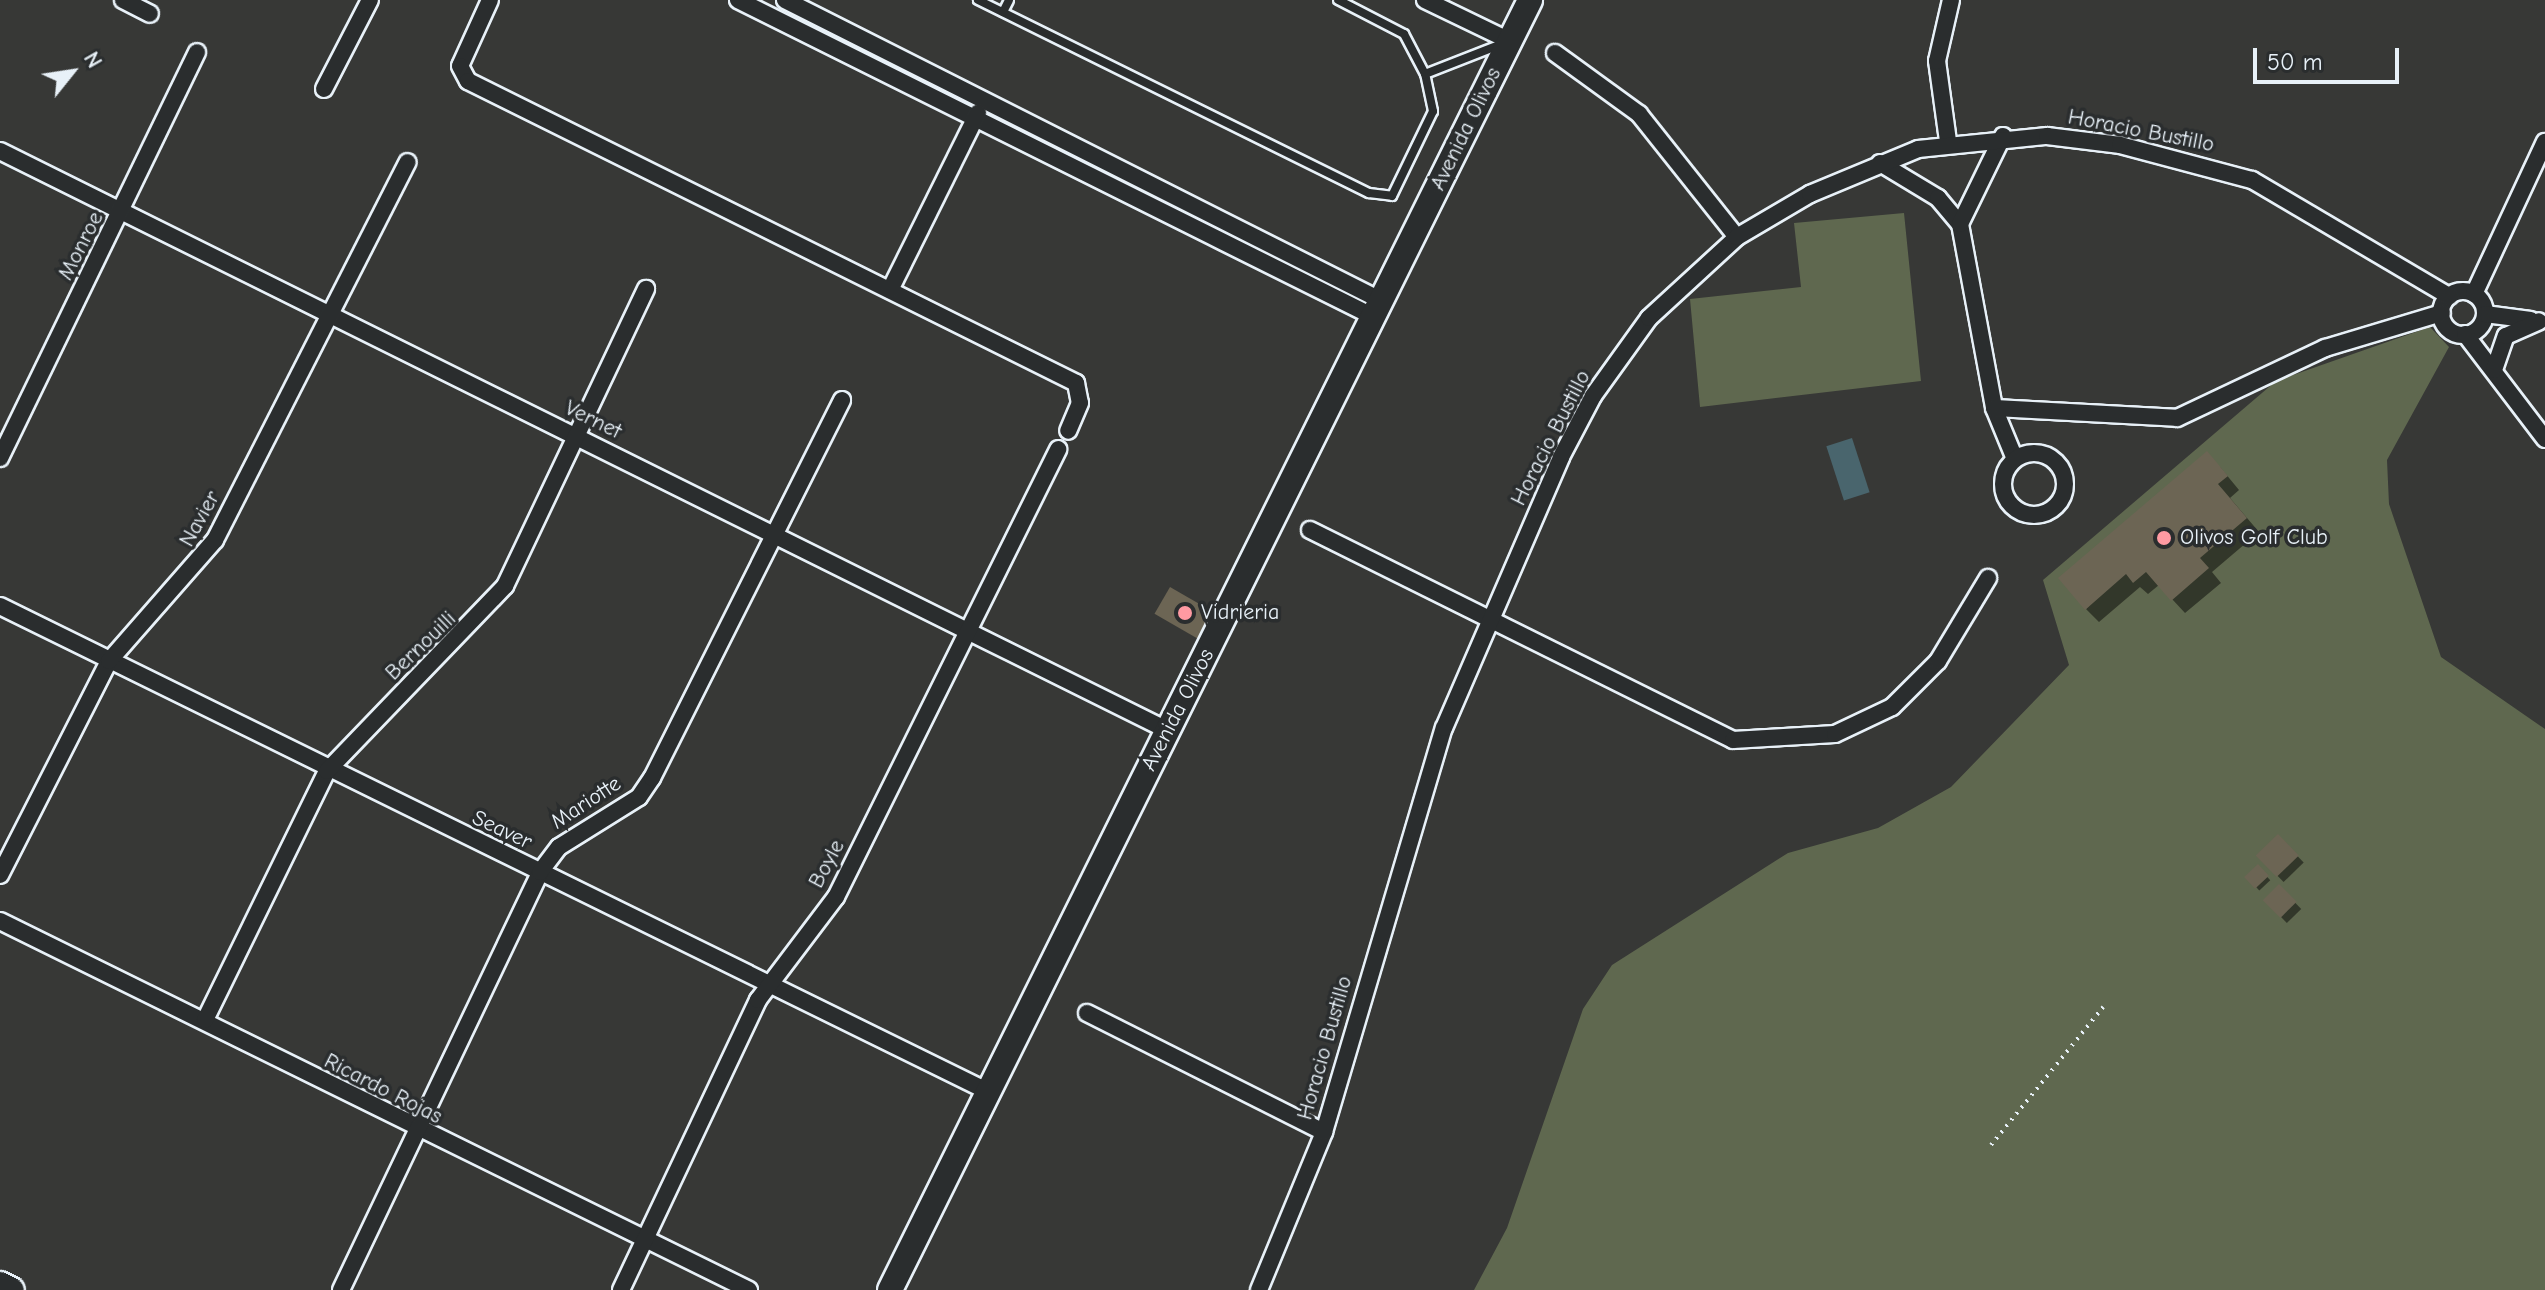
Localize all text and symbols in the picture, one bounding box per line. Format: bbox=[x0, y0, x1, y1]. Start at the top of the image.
north arrow bbox=[32, 32, 112, 112]
scale bar bbox=[2257, 32, 2403, 82]
text: N bbox=[78, 47, 108, 73]
text: 50 m bbox=[2267, 48, 2323, 76]
street label: Avenida Olivos bbox=[1425, 63, 1507, 195]
street label: Horacio Bustillo bbox=[2066, 104, 2216, 158]
street label: Monroe bbox=[53, 207, 109, 285]
street label: Horacio Bustillo bbox=[1506, 366, 1596, 510]
street label: Vernet bbox=[560, 395, 626, 445]
street label: Navier bbox=[174, 486, 226, 552]
place label: Olivos Golf Club bbox=[2180, 525, 2328, 551]
marker: Olivos Golf Club bbox=[2155, 529, 2173, 547]
place label: Vidrieria bbox=[1201, 600, 1279, 626]
marker: Vidrieria bbox=[1176, 604, 1194, 622]
street label: Bernouilli bbox=[380, 606, 462, 686]
street label: Avenida Olivos bbox=[1136, 645, 1220, 775]
street label: Mariotte bbox=[546, 771, 626, 835]
street label: Seaver bbox=[468, 805, 536, 855]
street label: Boyle bbox=[803, 835, 851, 893]
street label: Horacio Bustillo bbox=[1292, 973, 1358, 1123]
street label: Ricardo Rojas bbox=[320, 1048, 446, 1130]

